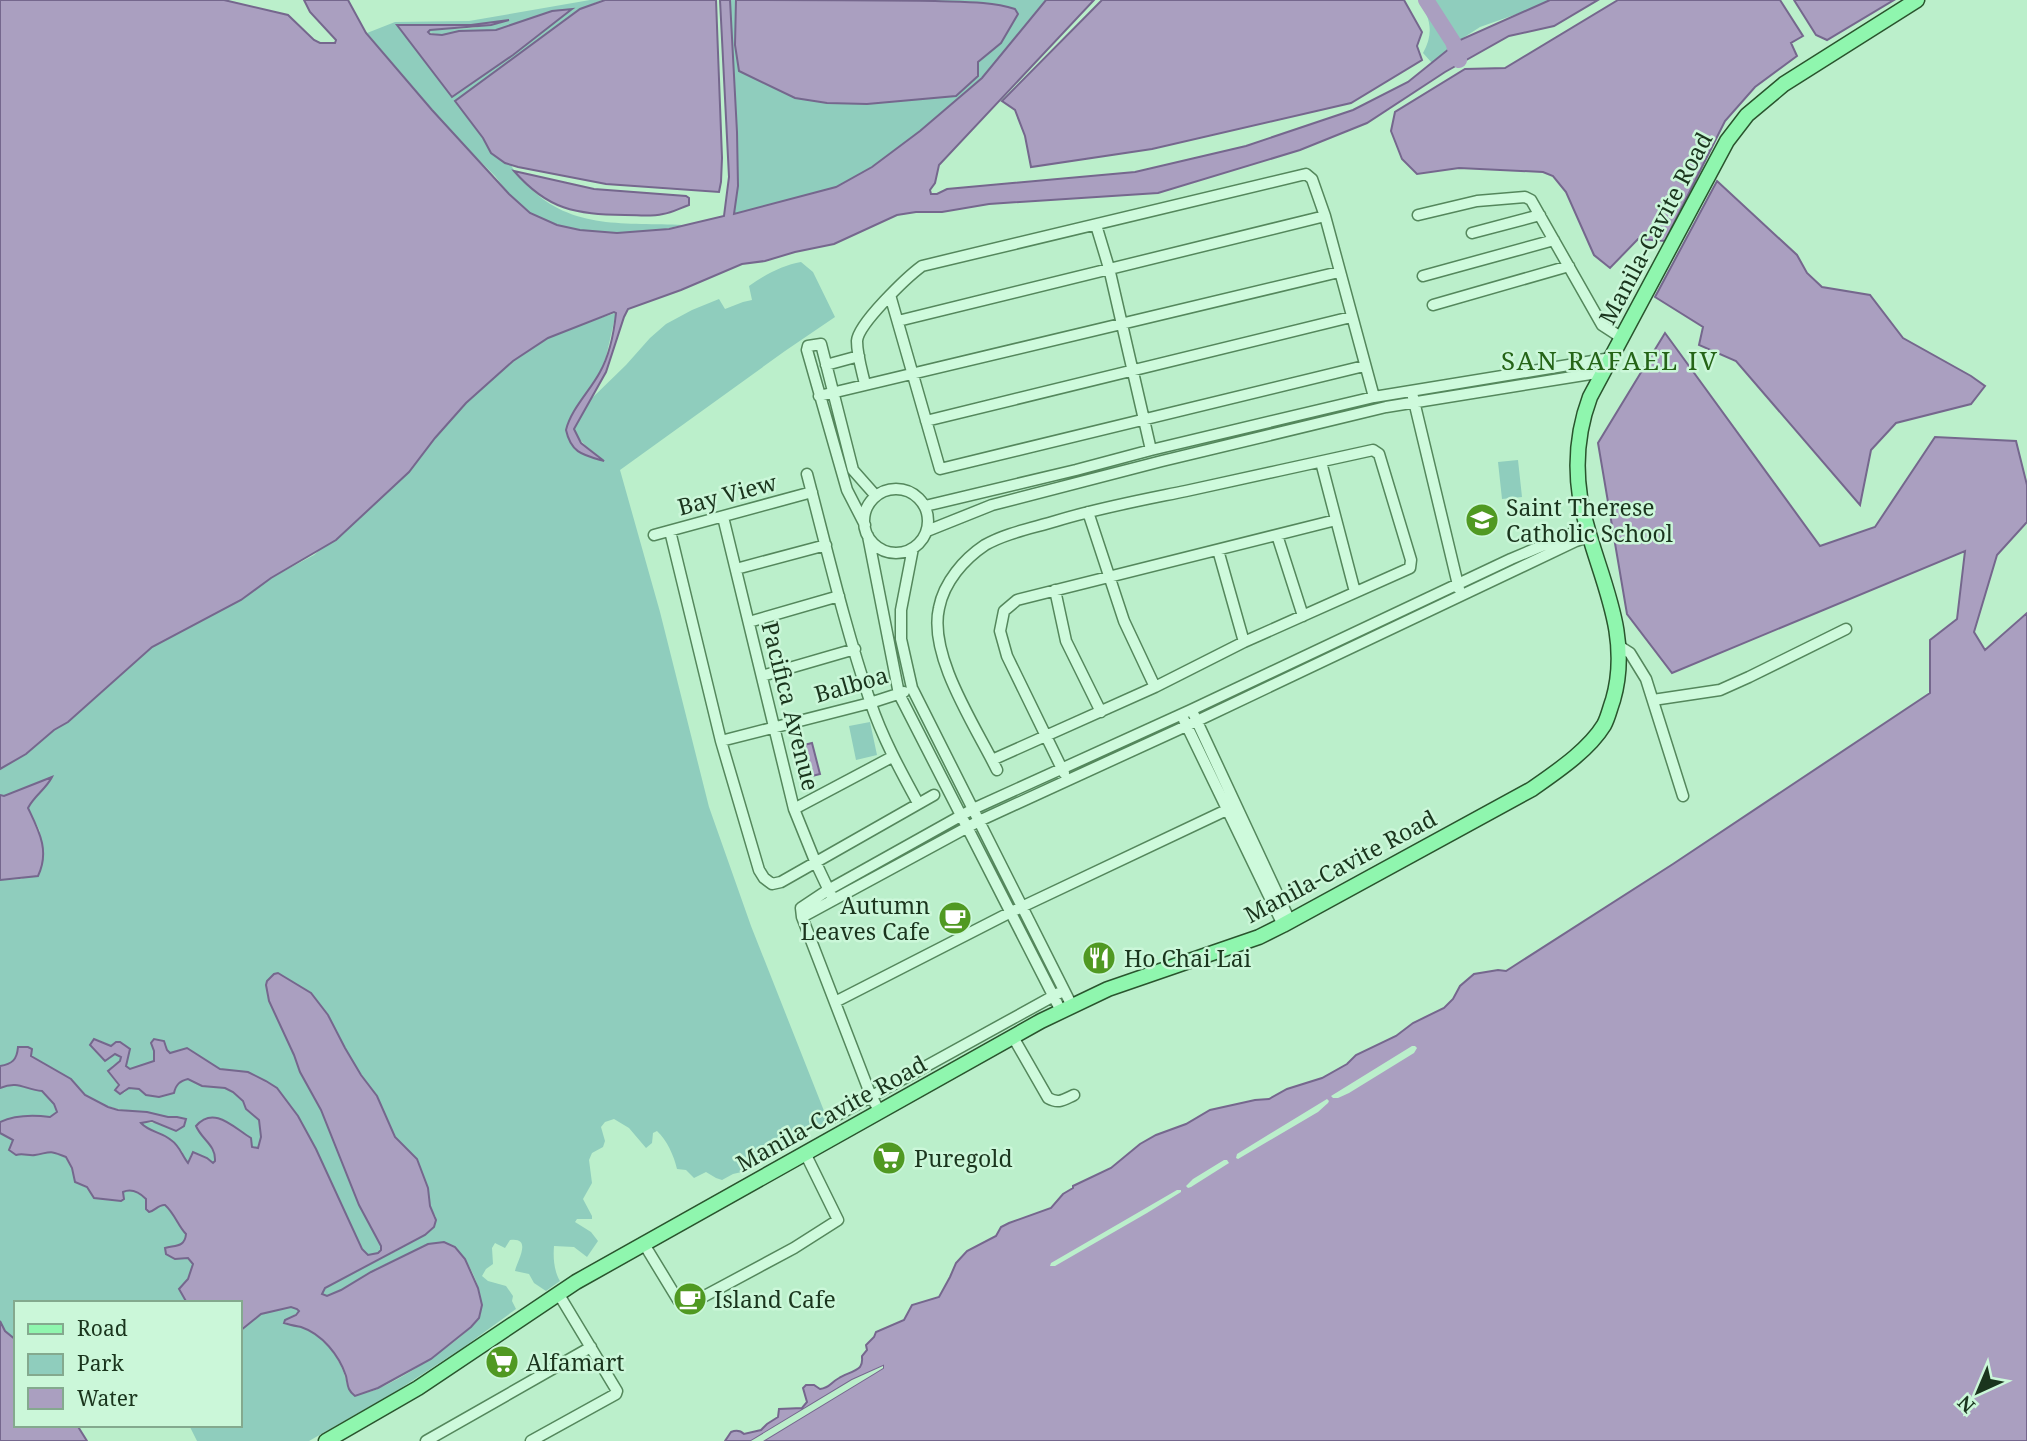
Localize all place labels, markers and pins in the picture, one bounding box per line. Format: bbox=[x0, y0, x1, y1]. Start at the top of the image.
place label: Saint Therese Catholic School bbox=[1506, 491, 1673, 549]
school or university icon: Saint Therese Catholic School bbox=[1463, 501, 1501, 539]
place label: Autumn Leaves Cafe bbox=[801, 889, 930, 947]
cafe icon: Autumn Leaves Cafe bbox=[936, 899, 974, 937]
restaurant icon: Ho Chai Lai bbox=[1080, 939, 1118, 977]
place label: Ho Chai Lai bbox=[1124, 942, 1252, 974]
supermarket icon: Puregold bbox=[870, 1139, 908, 1177]
place label: Puregold bbox=[914, 1142, 1013, 1174]
cafe icon: Island Cafe bbox=[671, 1280, 709, 1318]
place label: Island Cafe bbox=[714, 1283, 836, 1315]
supermarket icon: Alfamart bbox=[483, 1343, 521, 1381]
place label: Alfamart bbox=[526, 1346, 624, 1378]

